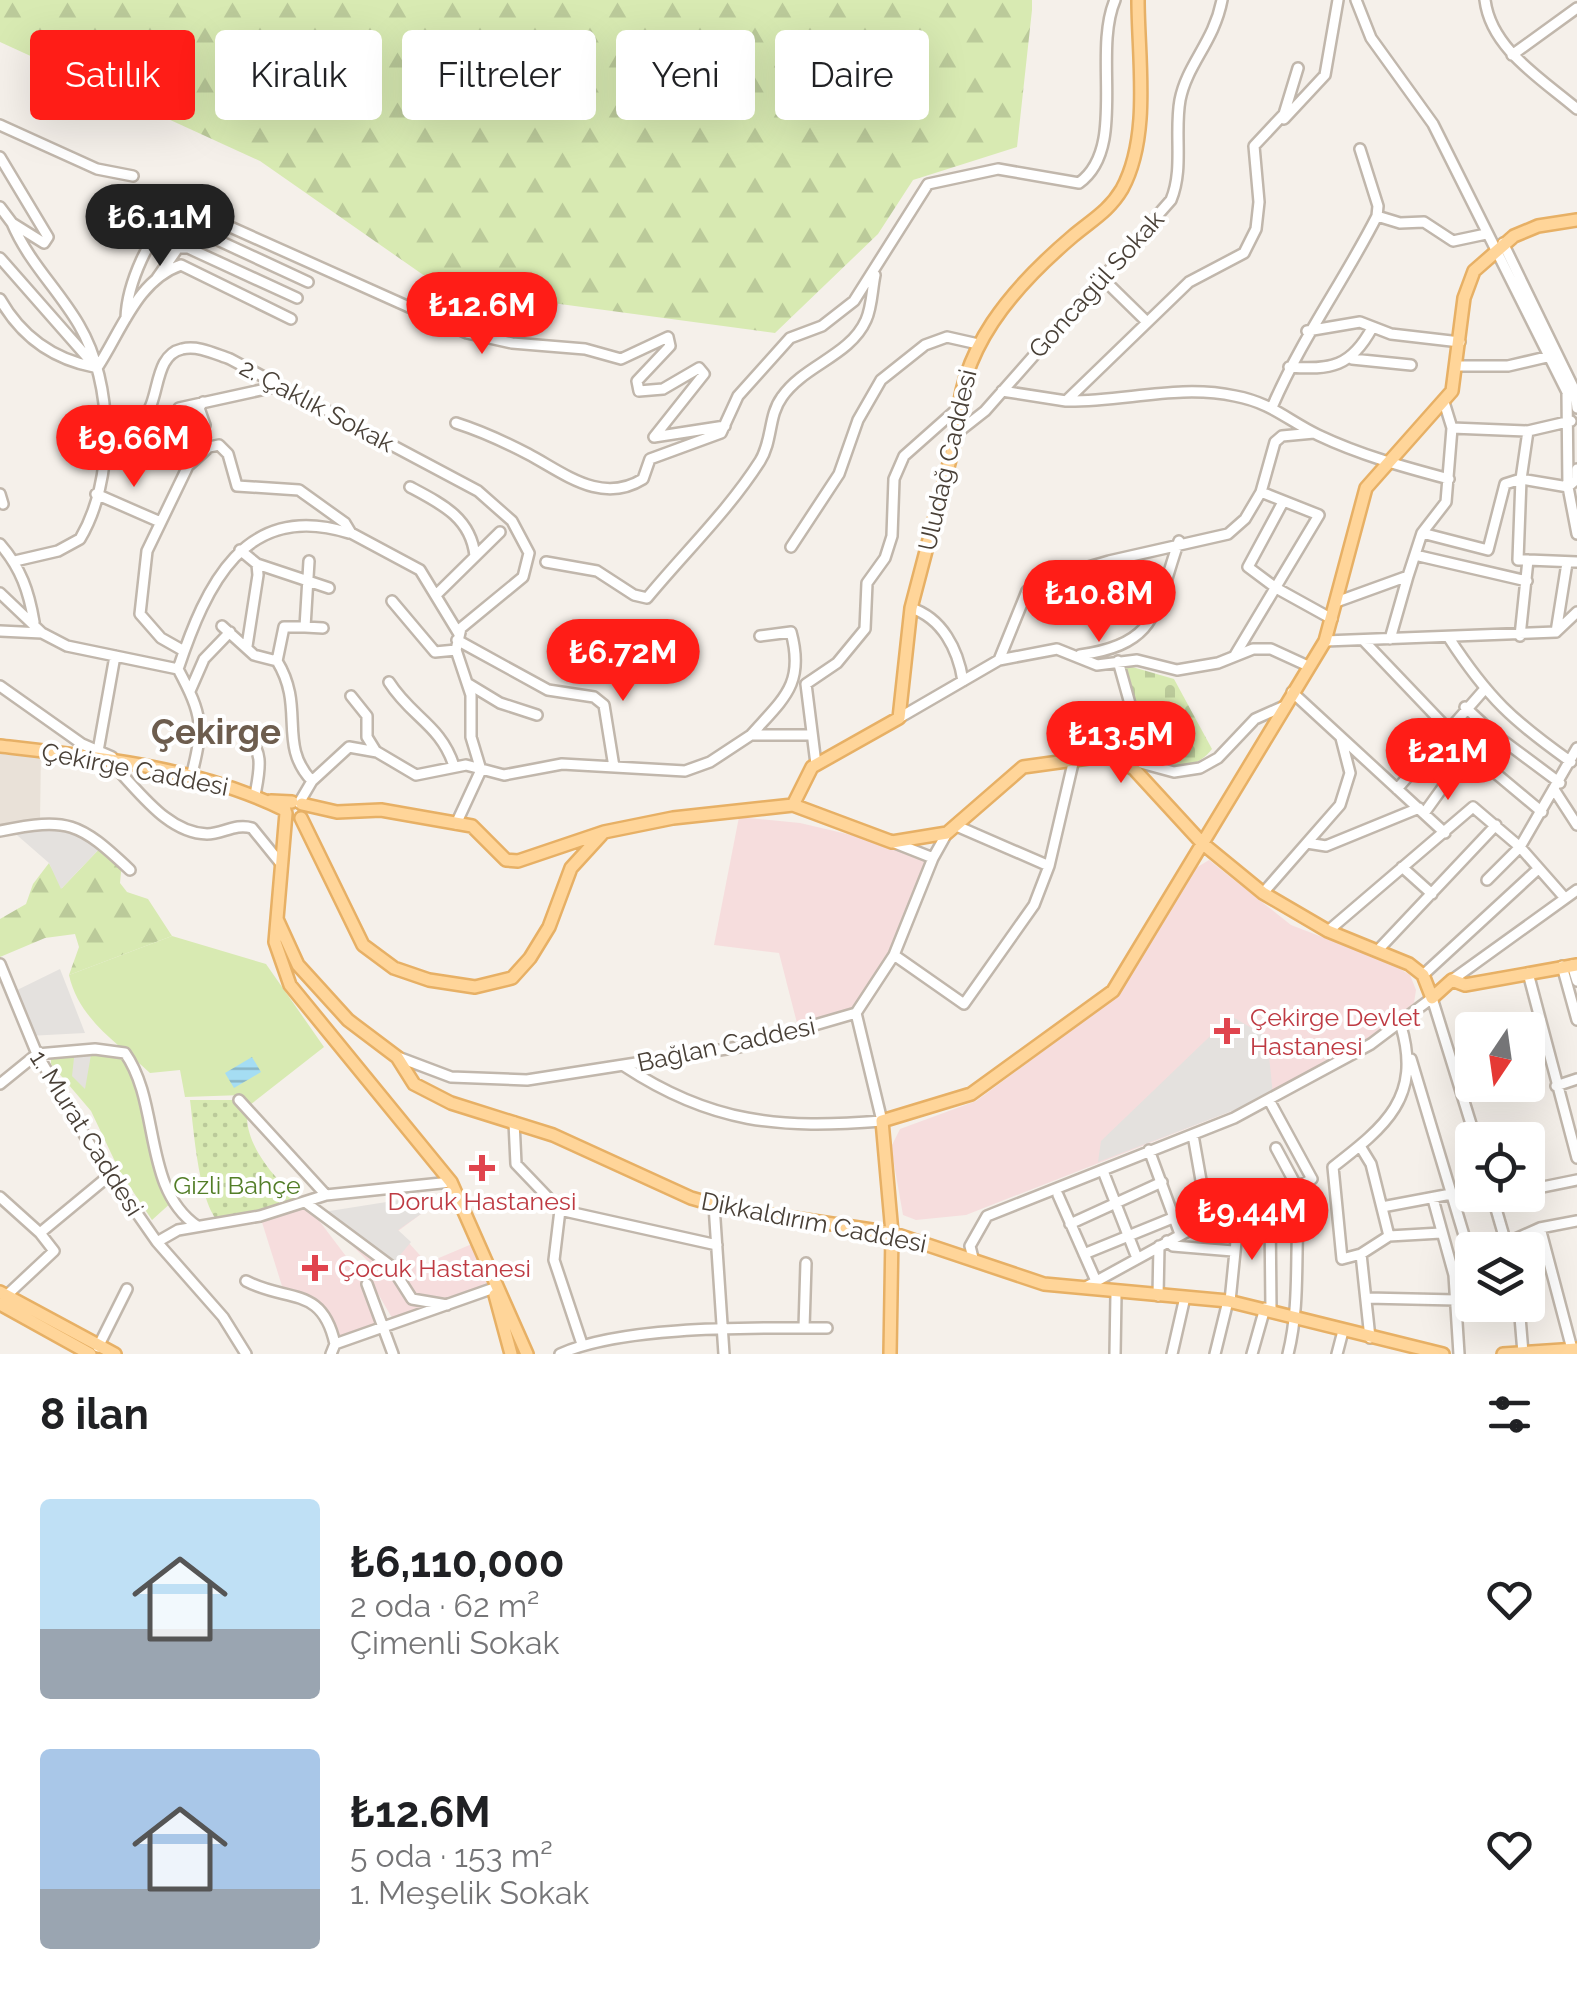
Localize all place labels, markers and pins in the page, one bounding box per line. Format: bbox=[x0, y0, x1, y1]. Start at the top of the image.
pin: ₺6.11M bbox=[79, 184, 241, 269]
pin: ₺12.6M bbox=[401, 272, 563, 357]
pin: ₺9.66M bbox=[53, 405, 215, 490]
pin: ₺10.8M bbox=[1018, 560, 1180, 645]
pin: ₺6.72M bbox=[542, 619, 704, 704]
pin: ₺13.5M bbox=[1040, 701, 1202, 786]
pin: ₺21M bbox=[1389, 718, 1507, 803]
place label: Çekirge Devlet Hastanesi bbox=[1250, 1002, 1421, 1061]
marker: Çekirge Devlet Hastanesi bbox=[1214, 1018, 1240, 1044]
marker: Doruk Hastanesi bbox=[469, 1155, 495, 1181]
pin: ₺9.44M bbox=[1171, 1178, 1333, 1263]
place label: Doruk Hastanesi bbox=[388, 1186, 576, 1216]
place label: Çocuk Hastanesi bbox=[338, 1253, 531, 1283]
marker: Çocuk Hastanesi bbox=[302, 1255, 328, 1281]

